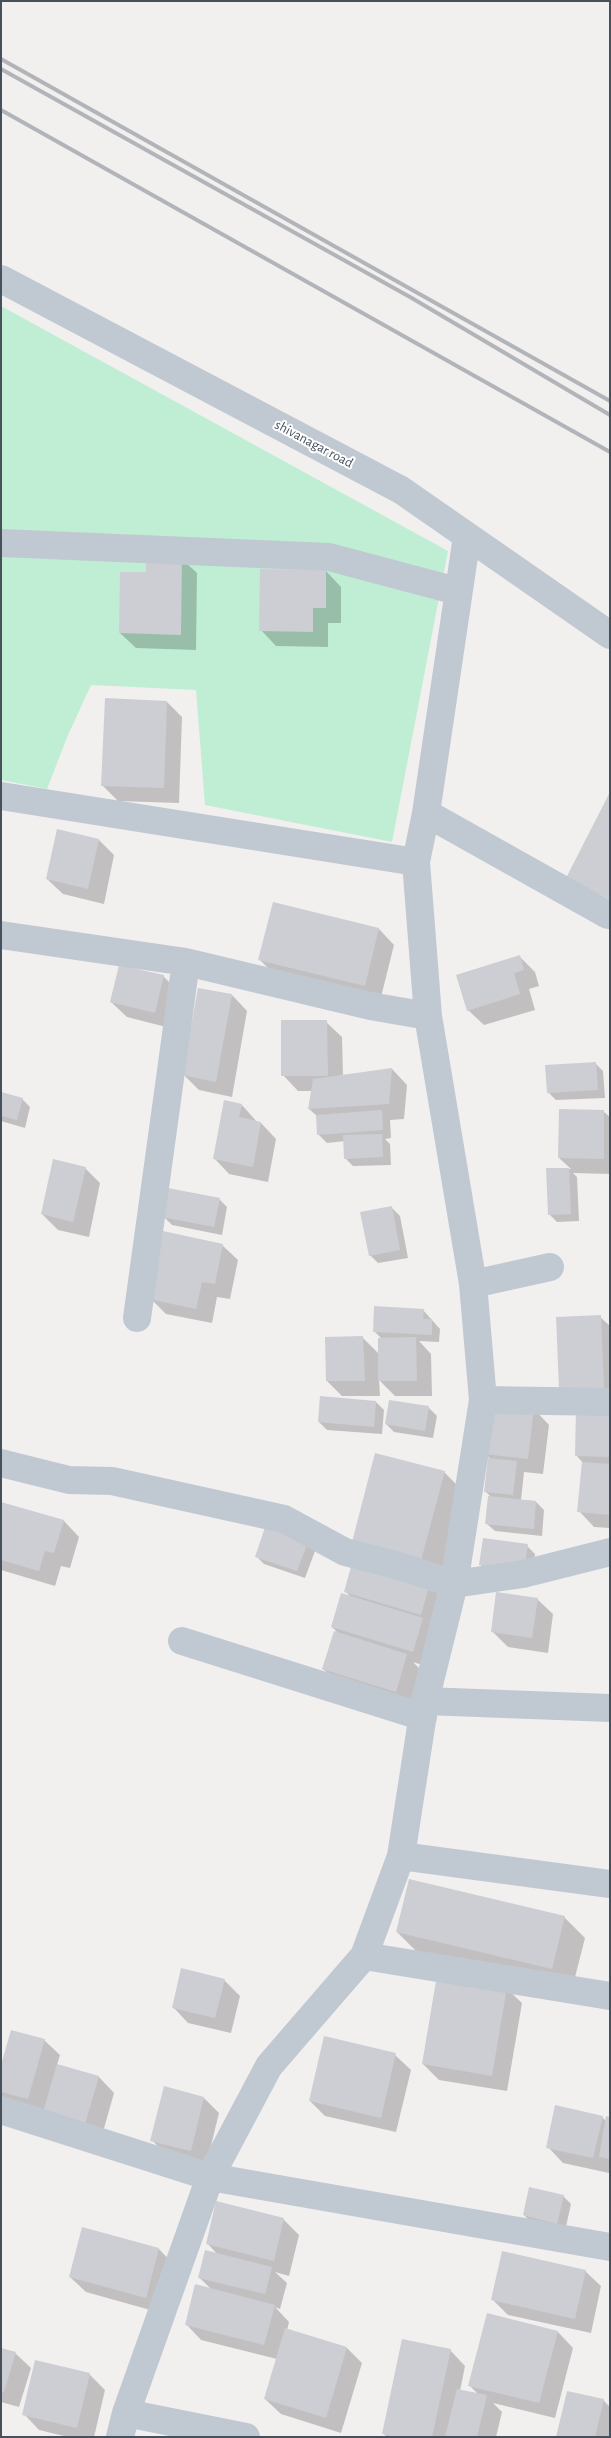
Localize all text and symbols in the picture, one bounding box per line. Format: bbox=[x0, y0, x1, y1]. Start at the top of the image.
street label: shivanagar road bbox=[272, 416, 356, 472]

